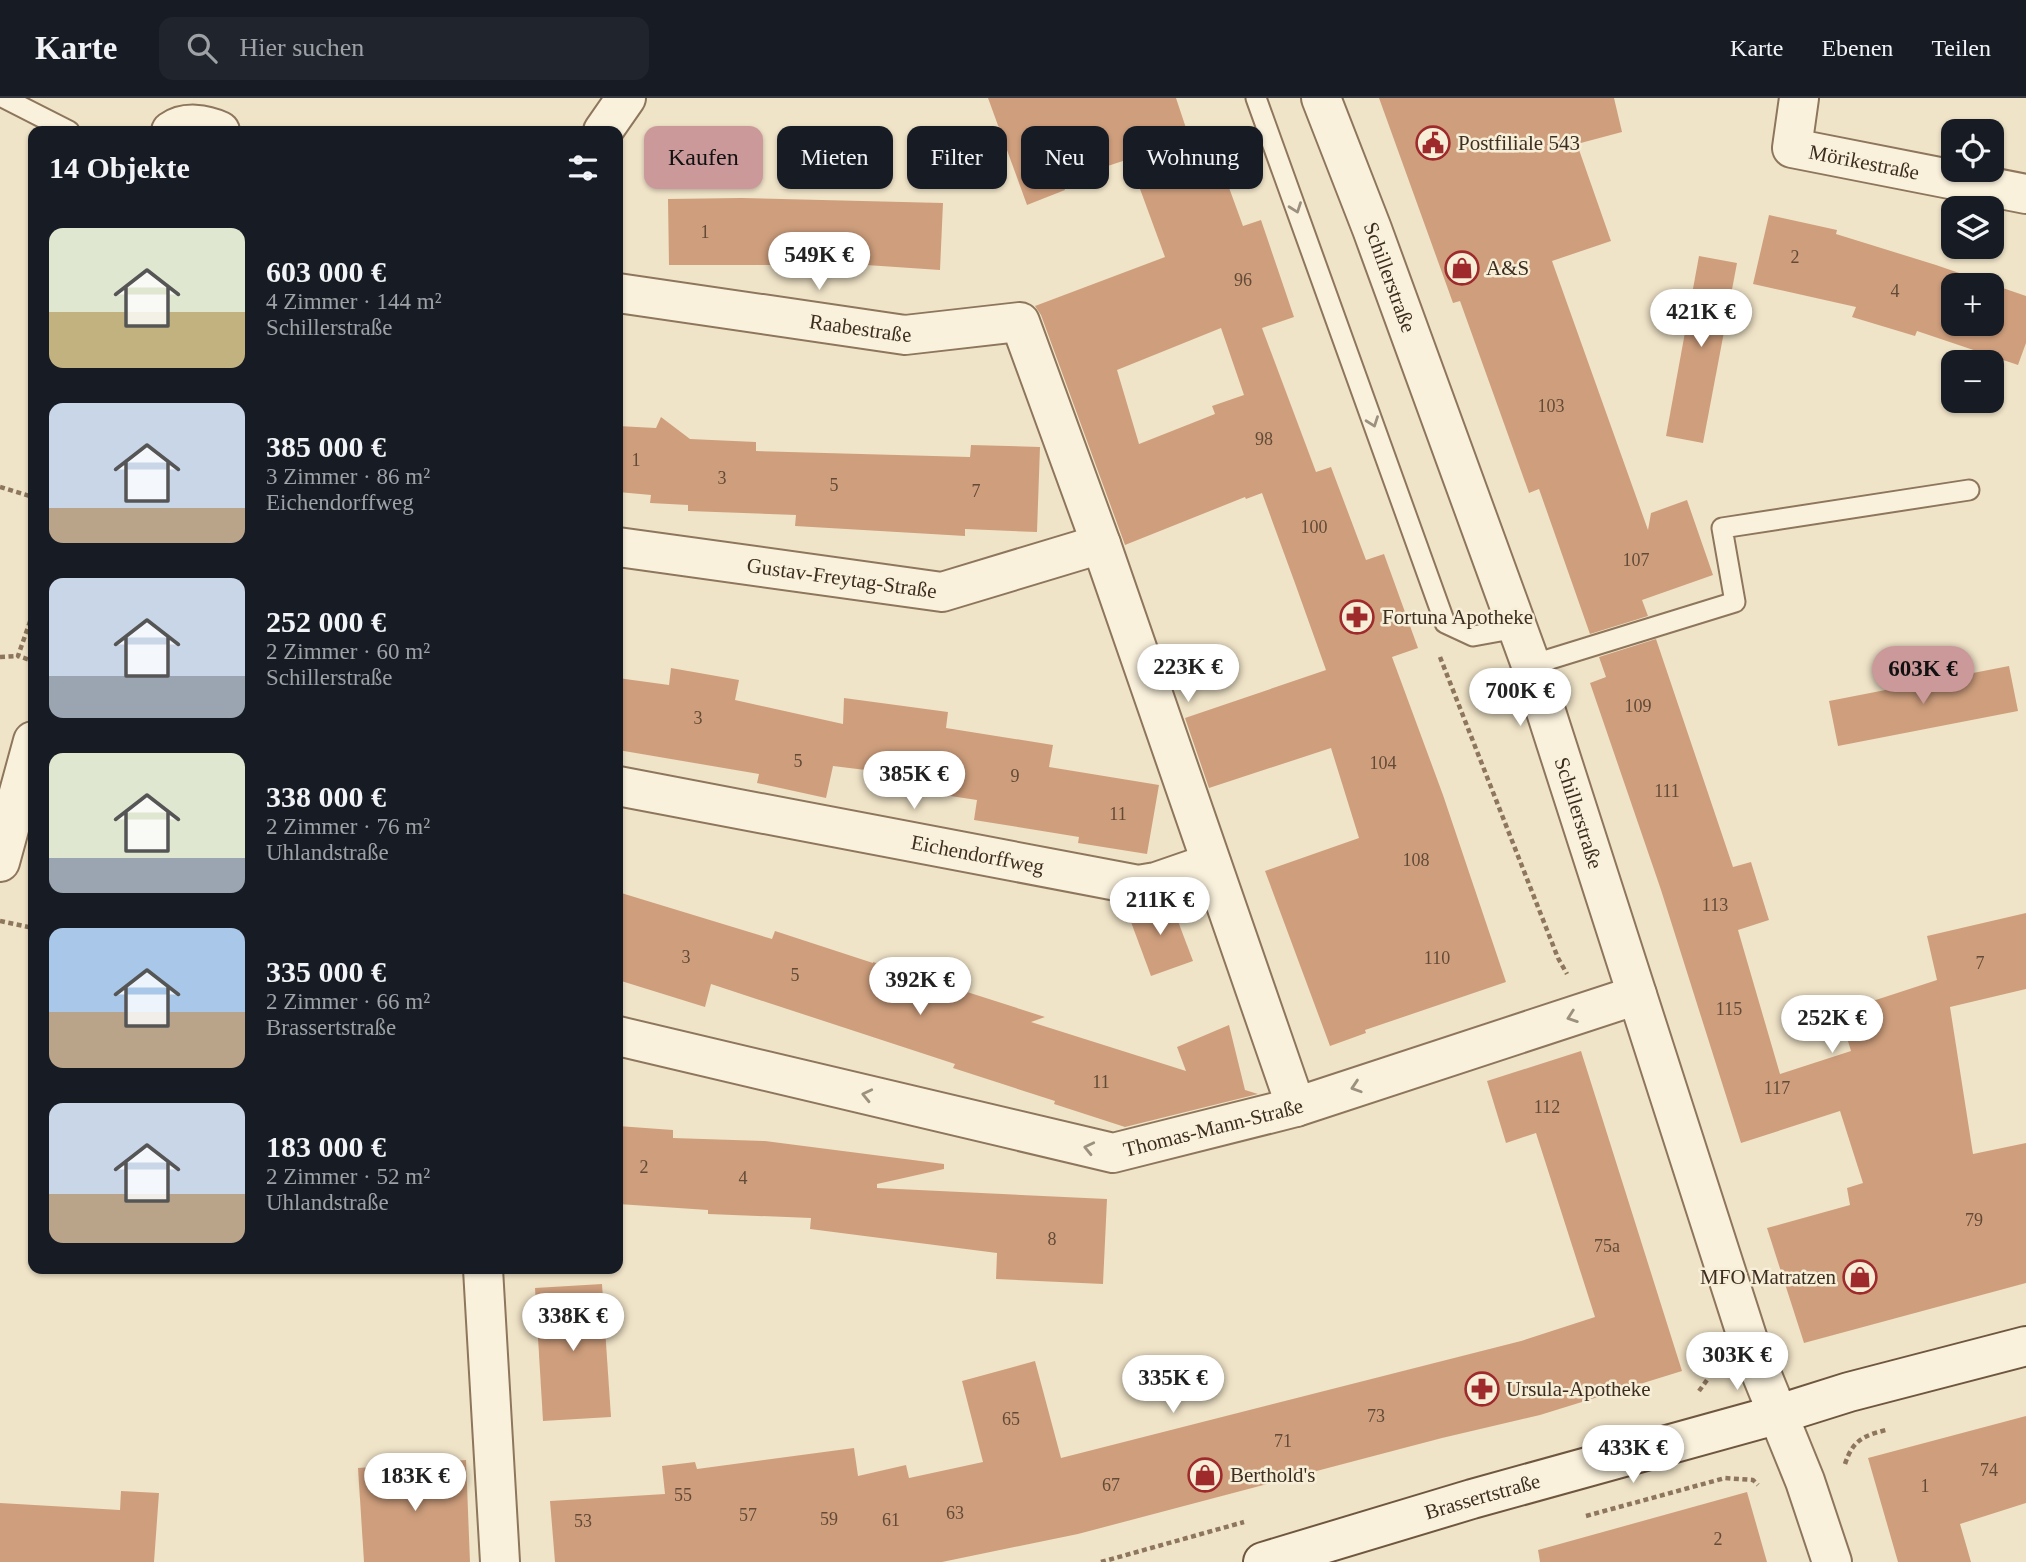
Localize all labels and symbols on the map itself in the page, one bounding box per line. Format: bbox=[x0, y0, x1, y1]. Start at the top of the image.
public building icon: Postfiliale 543 bbox=[1414, 124, 1452, 162]
place label: Postfiliale 543 bbox=[1458, 131, 1580, 155]
street label: Mörikestraße bbox=[1807, 140, 1921, 185]
one-way arrow bbox=[1287, 202, 1301, 214]
street label: Schillerstraße bbox=[1359, 219, 1421, 336]
house number: 1 bbox=[701, 222, 710, 242]
pin: 549K € bbox=[762, 232, 876, 292]
house number: 2 bbox=[1791, 247, 1800, 267]
shop icon: A&S bbox=[1443, 249, 1481, 287]
place label: A&S bbox=[1486, 256, 1529, 280]
house number: 96 bbox=[1234, 270, 1252, 290]
house number: 4 bbox=[1891, 281, 1900, 301]
pin: 421K € bbox=[1644, 289, 1758, 349]
street label: Raabestraße bbox=[808, 309, 913, 347]
house number: 103 bbox=[1538, 396, 1565, 416]
one-way arrow bbox=[1365, 416, 1379, 428]
house number: 98 bbox=[1255, 429, 1273, 449]
house number: 1 bbox=[632, 450, 641, 470]
house number: 3 bbox=[718, 468, 727, 488]
house number: 5 bbox=[830, 475, 839, 495]
house number: 7 bbox=[972, 481, 981, 501]
house number: 100 bbox=[1301, 517, 1328, 537]
house number: 107 bbox=[1623, 550, 1650, 570]
street label: Gustav-Freytag-Straße bbox=[745, 553, 938, 603]
pharmacy icon: Fortuna Apotheke bbox=[1338, 598, 1376, 636]
place label: Fortuna Apotheke bbox=[1382, 605, 1533, 629]
pin: 223K € bbox=[1131, 644, 1245, 704]
pin: 603K € bbox=[1866, 646, 1980, 706]
pin: 700K € bbox=[1463, 668, 1577, 728]
house number: 109 bbox=[1625, 696, 1652, 716]
house number: 3 bbox=[694, 708, 703, 728]
house number: 5 bbox=[794, 751, 803, 771]
pin: 385K € bbox=[857, 752, 971, 811]
house number: 104 bbox=[1370, 753, 1397, 773]
street label: Schillerstraße bbox=[1549, 754, 1608, 872]
house number: 9 bbox=[1011, 766, 1020, 786]
house number: 111 bbox=[1654, 781, 1680, 801]
house number: 11 bbox=[1109, 804, 1127, 824]
street label: Eichendorffweg bbox=[909, 830, 1047, 879]
house number: 108 bbox=[1403, 850, 1430, 870]
pin: 211K € bbox=[1103, 878, 1217, 937]
house number: 113 bbox=[1702, 895, 1728, 915]
house number: 3 bbox=[682, 947, 691, 967]
house number: 110 bbox=[1424, 948, 1450, 968]
house number: 7 bbox=[1976, 953, 1985, 973]
pin: 392K € bbox=[863, 958, 977, 1017]
house number: 5 bbox=[791, 965, 800, 985]
pin: 252K € bbox=[1775, 996, 1889, 1055]
house number: 115 bbox=[1716, 999, 1742, 1019]
one-way arrow bbox=[1566, 1009, 1579, 1023]
house number: 11 bbox=[1092, 1072, 1110, 1092]
house number: 117 bbox=[1764, 1078, 1790, 1098]
one-way arrow bbox=[1350, 1079, 1362, 1094]
one-way arrow bbox=[862, 1089, 874, 1103]
street label: Thomas-Mann-Straße bbox=[1121, 1093, 1306, 1162]
house number: 112 bbox=[1534, 1097, 1560, 1117]
one-way arrow bbox=[1083, 1141, 1095, 1156]
house number: 2 bbox=[640, 1157, 649, 1177]
house number: 4 bbox=[739, 1168, 748, 1188]
house number: 79 bbox=[1965, 1210, 1983, 1230]
house number: 8 bbox=[1048, 1229, 1057, 1249]
house number: 75a bbox=[1594, 1236, 1620, 1256]
shop icon: MFO Matratzen bbox=[1841, 1258, 1879, 1296]
place label: MFO Matratzen bbox=[1700, 1265, 1836, 1289]
pin: 338K € bbox=[516, 1294, 630, 1353]
pin: 303K € bbox=[1680, 1332, 1794, 1392]
pin: 335K € bbox=[1116, 1356, 1230, 1415]
pharmacy icon: Ursula-Apotheke bbox=[1463, 1370, 1501, 1408]
place label: Ursula-Apotheke bbox=[1506, 1377, 1651, 1401]
house number: 73 bbox=[1367, 1406, 1385, 1426]
house number: 65 bbox=[1002, 1409, 1020, 1429]
pin: 433K € bbox=[1576, 1426, 1690, 1485]
house number: 71 bbox=[1274, 1431, 1292, 1451]
pin: 183K € bbox=[358, 1454, 472, 1513]
shop icon: Berthold's bbox=[1186, 1456, 1224, 1494]
house number: 74 bbox=[1980, 1460, 1998, 1480]
place label: Berthold's bbox=[1230, 1463, 1315, 1487]
street label: Brassertstraße bbox=[1422, 1469, 1543, 1525]
house number: 67 bbox=[1102, 1475, 1120, 1495]
house number: 1 bbox=[1921, 1476, 1930, 1496]
house number: 55 bbox=[674, 1485, 692, 1505]
house number: 63 bbox=[946, 1503, 964, 1523]
house number: 57 bbox=[739, 1505, 757, 1525]
house number: 59 bbox=[820, 1509, 838, 1529]
house number: 61 bbox=[882, 1510, 900, 1530]
house number: 53 bbox=[574, 1511, 592, 1531]
house number: 2 bbox=[1714, 1529, 1723, 1549]

